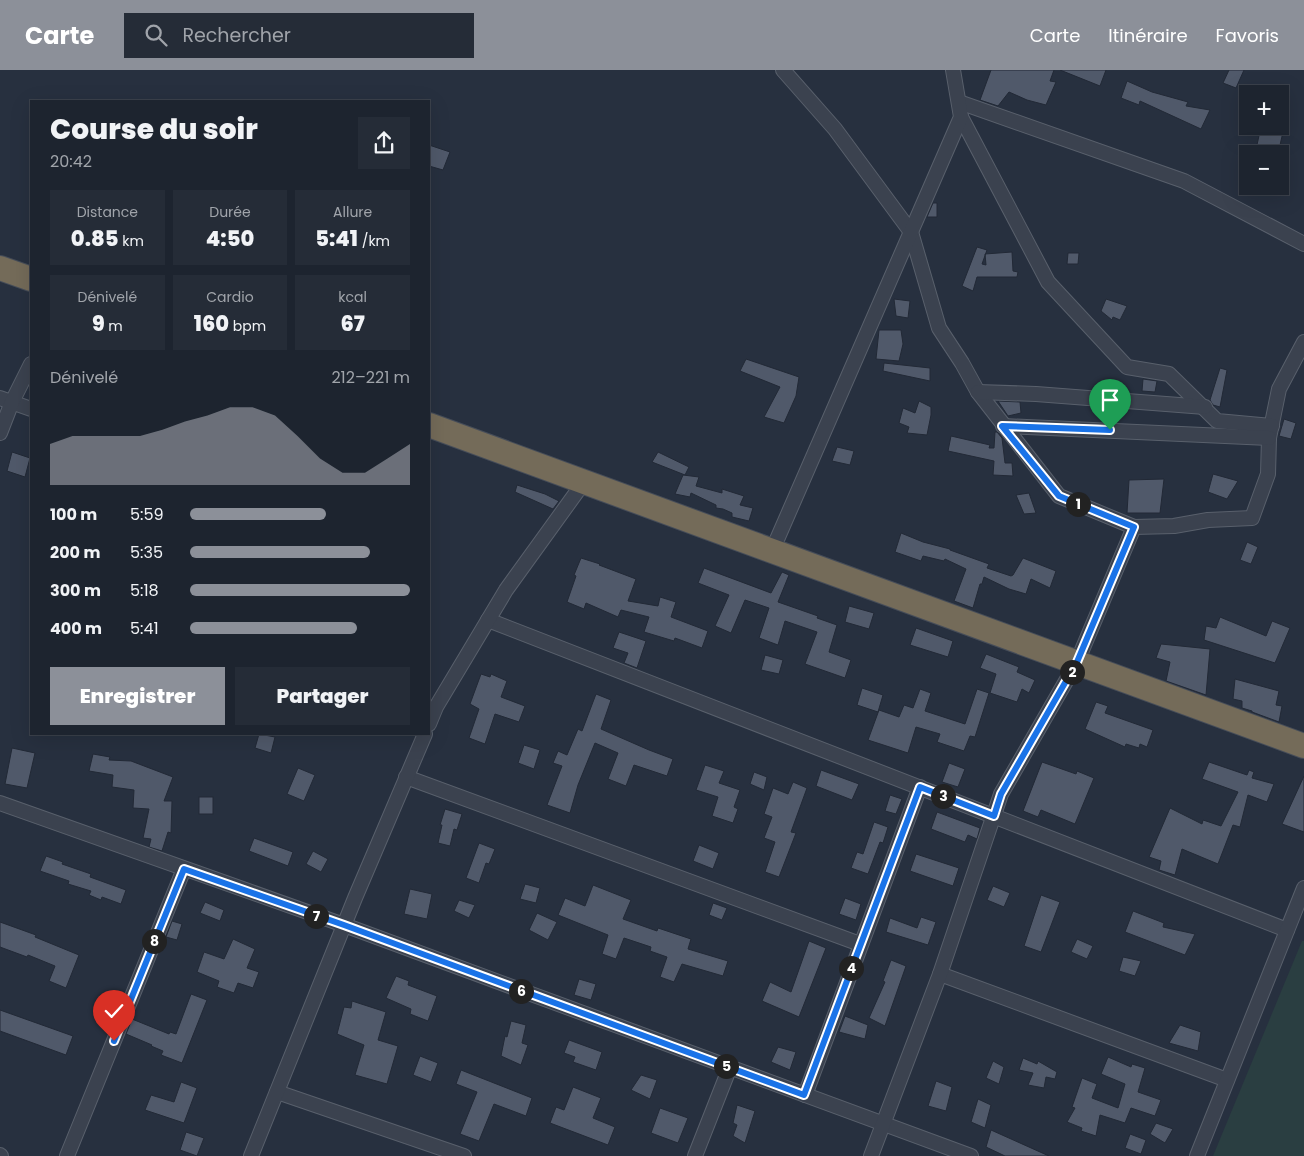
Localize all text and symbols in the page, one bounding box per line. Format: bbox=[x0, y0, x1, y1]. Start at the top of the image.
search box bbox=[124, 13, 474, 58]
text: Carte bbox=[25, 19, 94, 52]
icon: search bbox=[142, 21, 170, 49]
text: Rechercher bbox=[182, 22, 291, 49]
text: Carte bbox=[1030, 23, 1080, 48]
text: Itinéraire bbox=[1108, 23, 1188, 48]
text: Favoris bbox=[1216, 23, 1279, 48]
map controls bbox=[1239, 85, 1289, 195]
button: + bbox=[1239, 85, 1289, 135]
text: Course du soir bbox=[50, 110, 258, 149]
button: share bbox=[358, 117, 410, 169]
button: − bbox=[1239, 145, 1289, 195]
text: 20:42 bbox=[50, 150, 92, 173]
text: Distance bbox=[77, 202, 138, 222]
text: Durée bbox=[209, 202, 251, 222]
text: Allure bbox=[333, 202, 372, 222]
text: 0.85 bbox=[71, 224, 118, 253]
text: 4:50 bbox=[206, 224, 254, 253]
text: 5:41 bbox=[315, 224, 358, 253]
text: km bbox=[118, 231, 144, 251]
text: /km bbox=[358, 231, 390, 251]
text: Dénivelé bbox=[78, 287, 137, 307]
text: Cardio bbox=[206, 287, 254, 307]
text: kcal bbox=[338, 287, 367, 307]
text: 9 bbox=[92, 309, 105, 338]
text: 160 bbox=[194, 309, 229, 338]
text: 67 bbox=[340, 309, 365, 338]
text: m bbox=[105, 316, 123, 336]
text: bpm bbox=[229, 316, 266, 336]
text: Dénivelé bbox=[50, 366, 118, 389]
text: 212–221 m bbox=[331, 366, 410, 389]
pin bbox=[1089, 379, 1131, 430]
icon: arrive bbox=[1096, 386, 1124, 414]
pin: 1 bbox=[1066, 492, 1090, 516]
text: 1 bbox=[1076, 494, 1081, 514]
text: 100 m bbox=[50, 503, 97, 526]
text: 5:59 bbox=[130, 503, 164, 526]
text: 200 m bbox=[50, 541, 100, 564]
text: 5:35 bbox=[130, 541, 163, 564]
text: 300 m bbox=[50, 579, 101, 602]
text: 5:18 bbox=[130, 579, 159, 602]
text: 400 m bbox=[50, 617, 102, 640]
text: 5:41 bbox=[130, 617, 159, 640]
pin: 2 bbox=[1060, 660, 1084, 684]
text: 2 bbox=[1069, 662, 1077, 682]
button: Enregistrer bbox=[50, 667, 225, 725]
button: Partager bbox=[235, 667, 410, 725]
pin: 3 bbox=[930, 784, 956, 808]
text: 3 bbox=[939, 786, 948, 806]
pin: 7 bbox=[304, 904, 328, 928]
text: 7 bbox=[313, 906, 320, 926]
pin: 8 bbox=[142, 928, 166, 954]
text: 8 bbox=[150, 931, 159, 951]
pin: 4 bbox=[838, 956, 864, 980]
text: 4 bbox=[847, 958, 856, 978]
pin: 6 bbox=[508, 978, 534, 1004]
text: 6 bbox=[517, 981, 526, 1001]
pin bbox=[93, 990, 135, 1041]
icon: check bbox=[100, 997, 128, 1025]
pin: 5 bbox=[714, 1054, 738, 1078]
text: 5 bbox=[722, 1056, 731, 1076]

